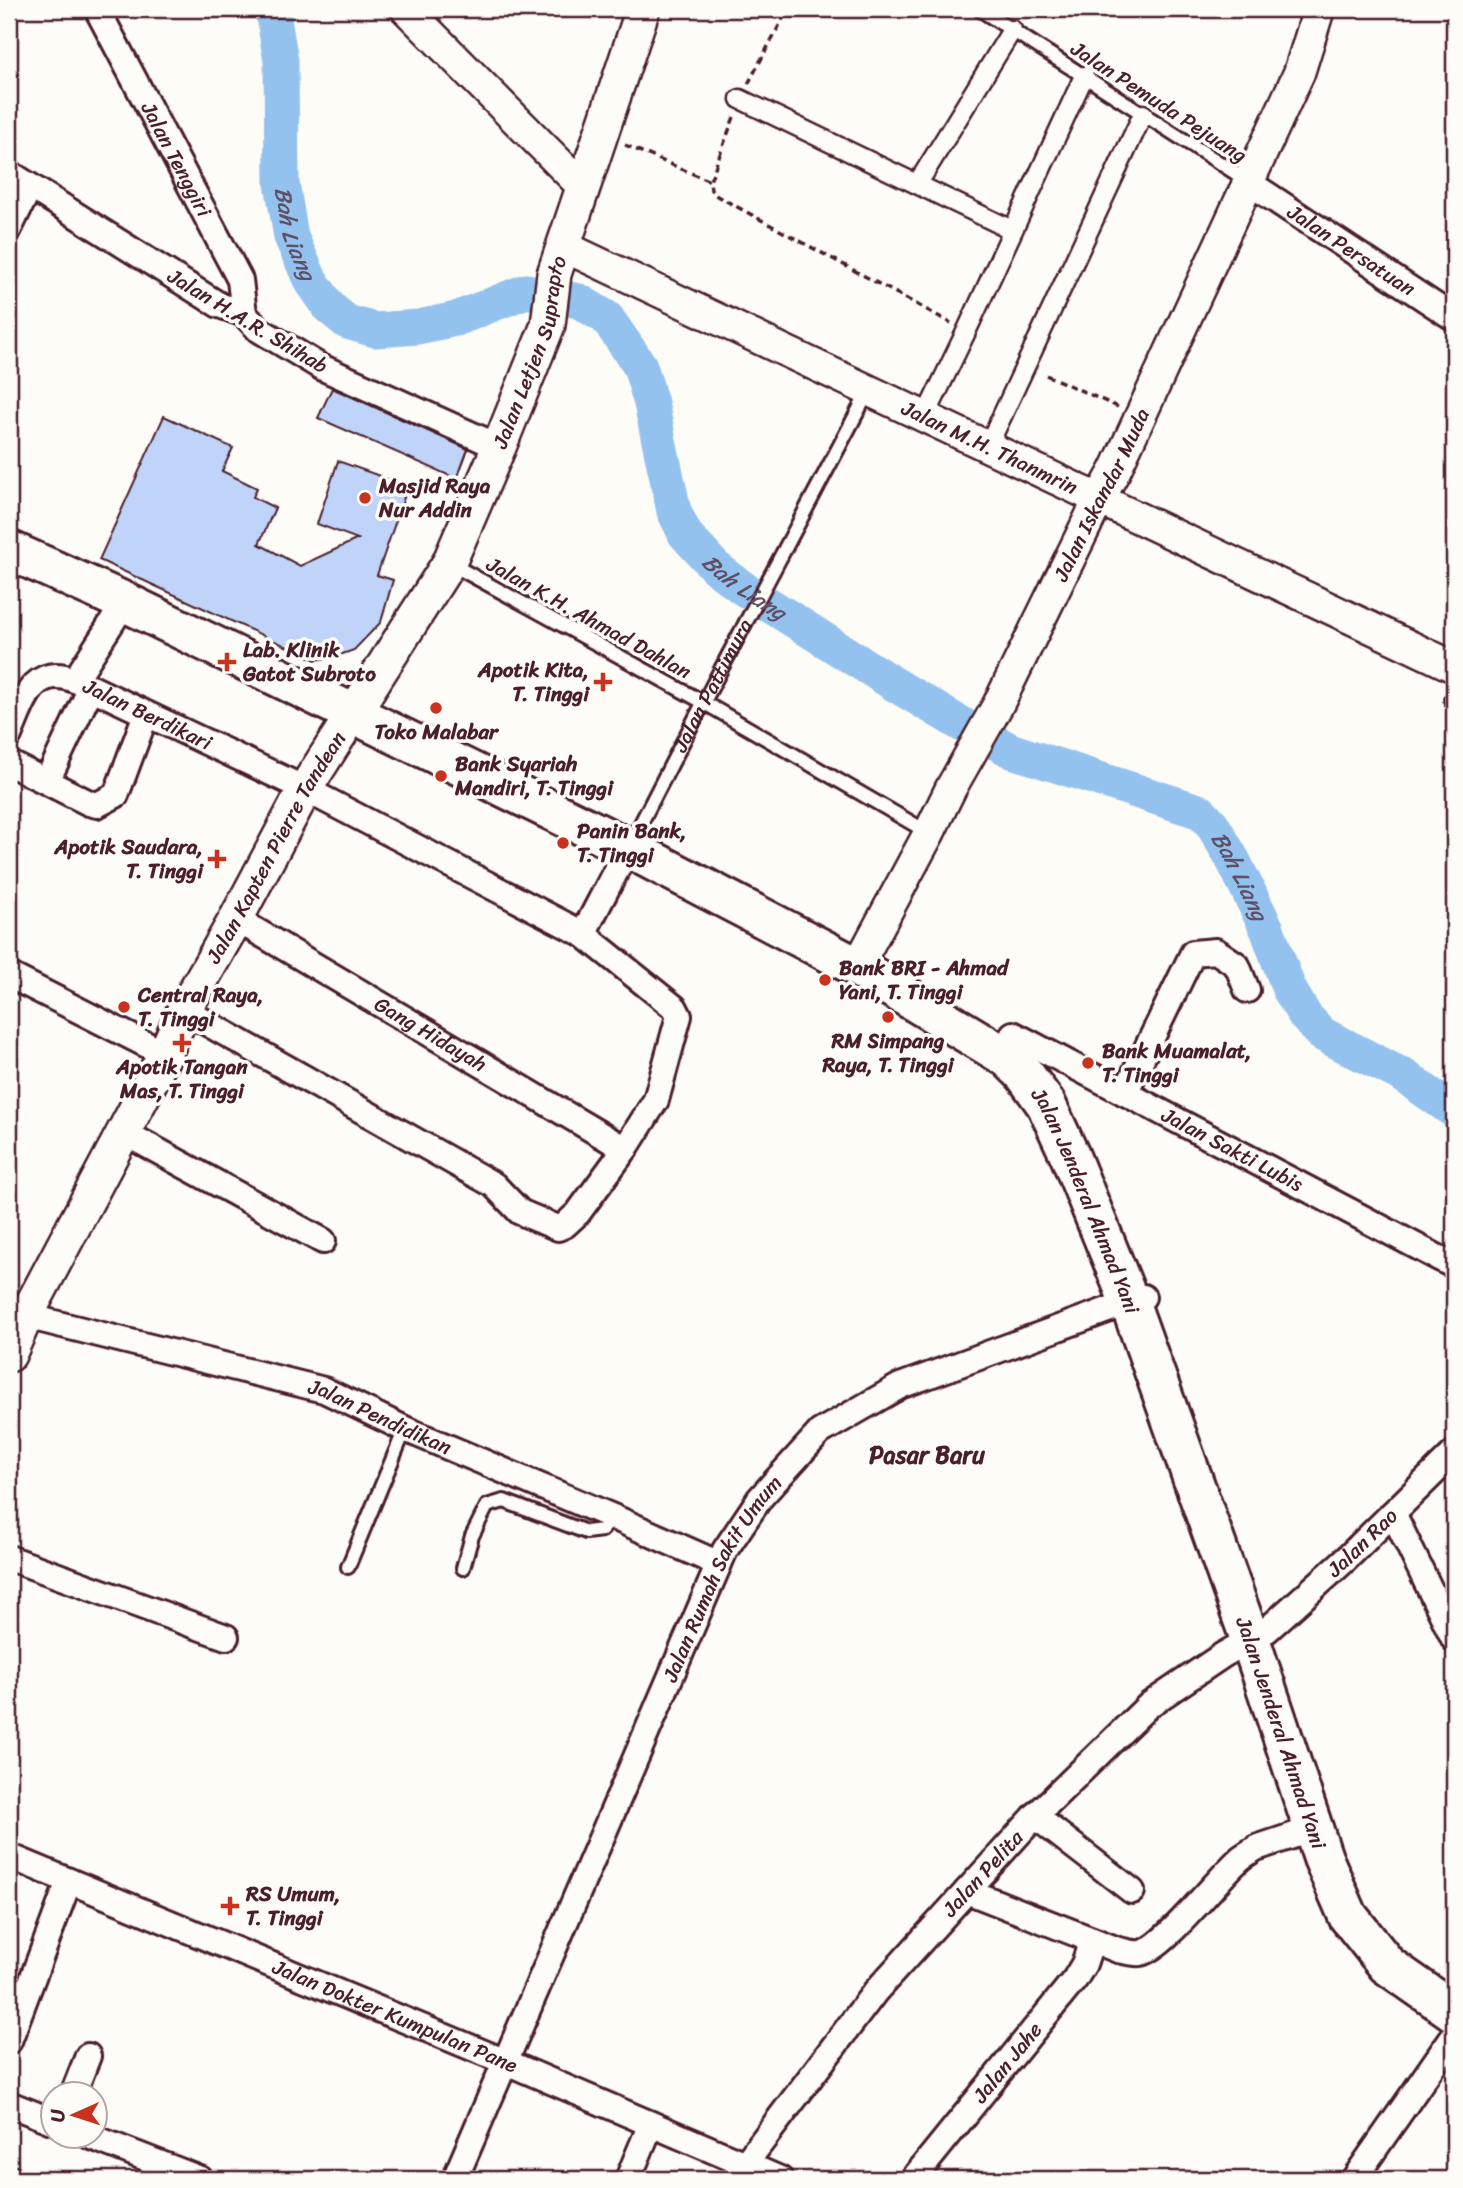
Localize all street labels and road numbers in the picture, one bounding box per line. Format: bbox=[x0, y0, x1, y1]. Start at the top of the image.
street label: Jalan Pemuda Pejuang bbox=[1062, 30, 1255, 174]
street label: Jalan Tenggiri bbox=[130, 94, 223, 225]
street label: Jalan Persatuan bbox=[1279, 193, 1423, 307]
street label: Jalan Letjen Suprapto bbox=[481, 250, 578, 455]
street label: Jalan H.A.R. Shihab bbox=[159, 257, 336, 384]
street label: Jalan M.H. Thanmrin bbox=[894, 389, 1084, 506]
street label: Jalan Iskandar Muda bbox=[1042, 401, 1161, 589]
street label: Jalan K.H. Ahmad Dahlan bbox=[479, 545, 699, 690]
street label: Jalan Pattimura bbox=[661, 611, 764, 760]
street label: Jalan Berdikari bbox=[76, 667, 220, 762]
street label: Jalan Kapten Pierre Tandean bbox=[195, 723, 356, 972]
street label: Gang Hidayah bbox=[367, 986, 494, 1082]
street label: Jalan Jenderal Ahmad Yani bbox=[1020, 1079, 1151, 1320]
street label: Jalan Sakti Lubis bbox=[1154, 1096, 1311, 1203]
street label: Jalan Pendidikan bbox=[304, 1368, 458, 1466]
street label: Jalan Rumah Sakit Umum bbox=[651, 1466, 792, 1689]
street label: Jalan Rao bbox=[1317, 1498, 1407, 1588]
street label: Jalan Jenderal Ahmad Yani bbox=[1224, 1611, 1338, 1855]
street label: Jalan Pelita bbox=[932, 1820, 1033, 1927]
street label: Jalan Dokter Kumpulan Pane bbox=[266, 1948, 524, 2084]
street label: Jalan Jahe bbox=[962, 2013, 1053, 2112]

